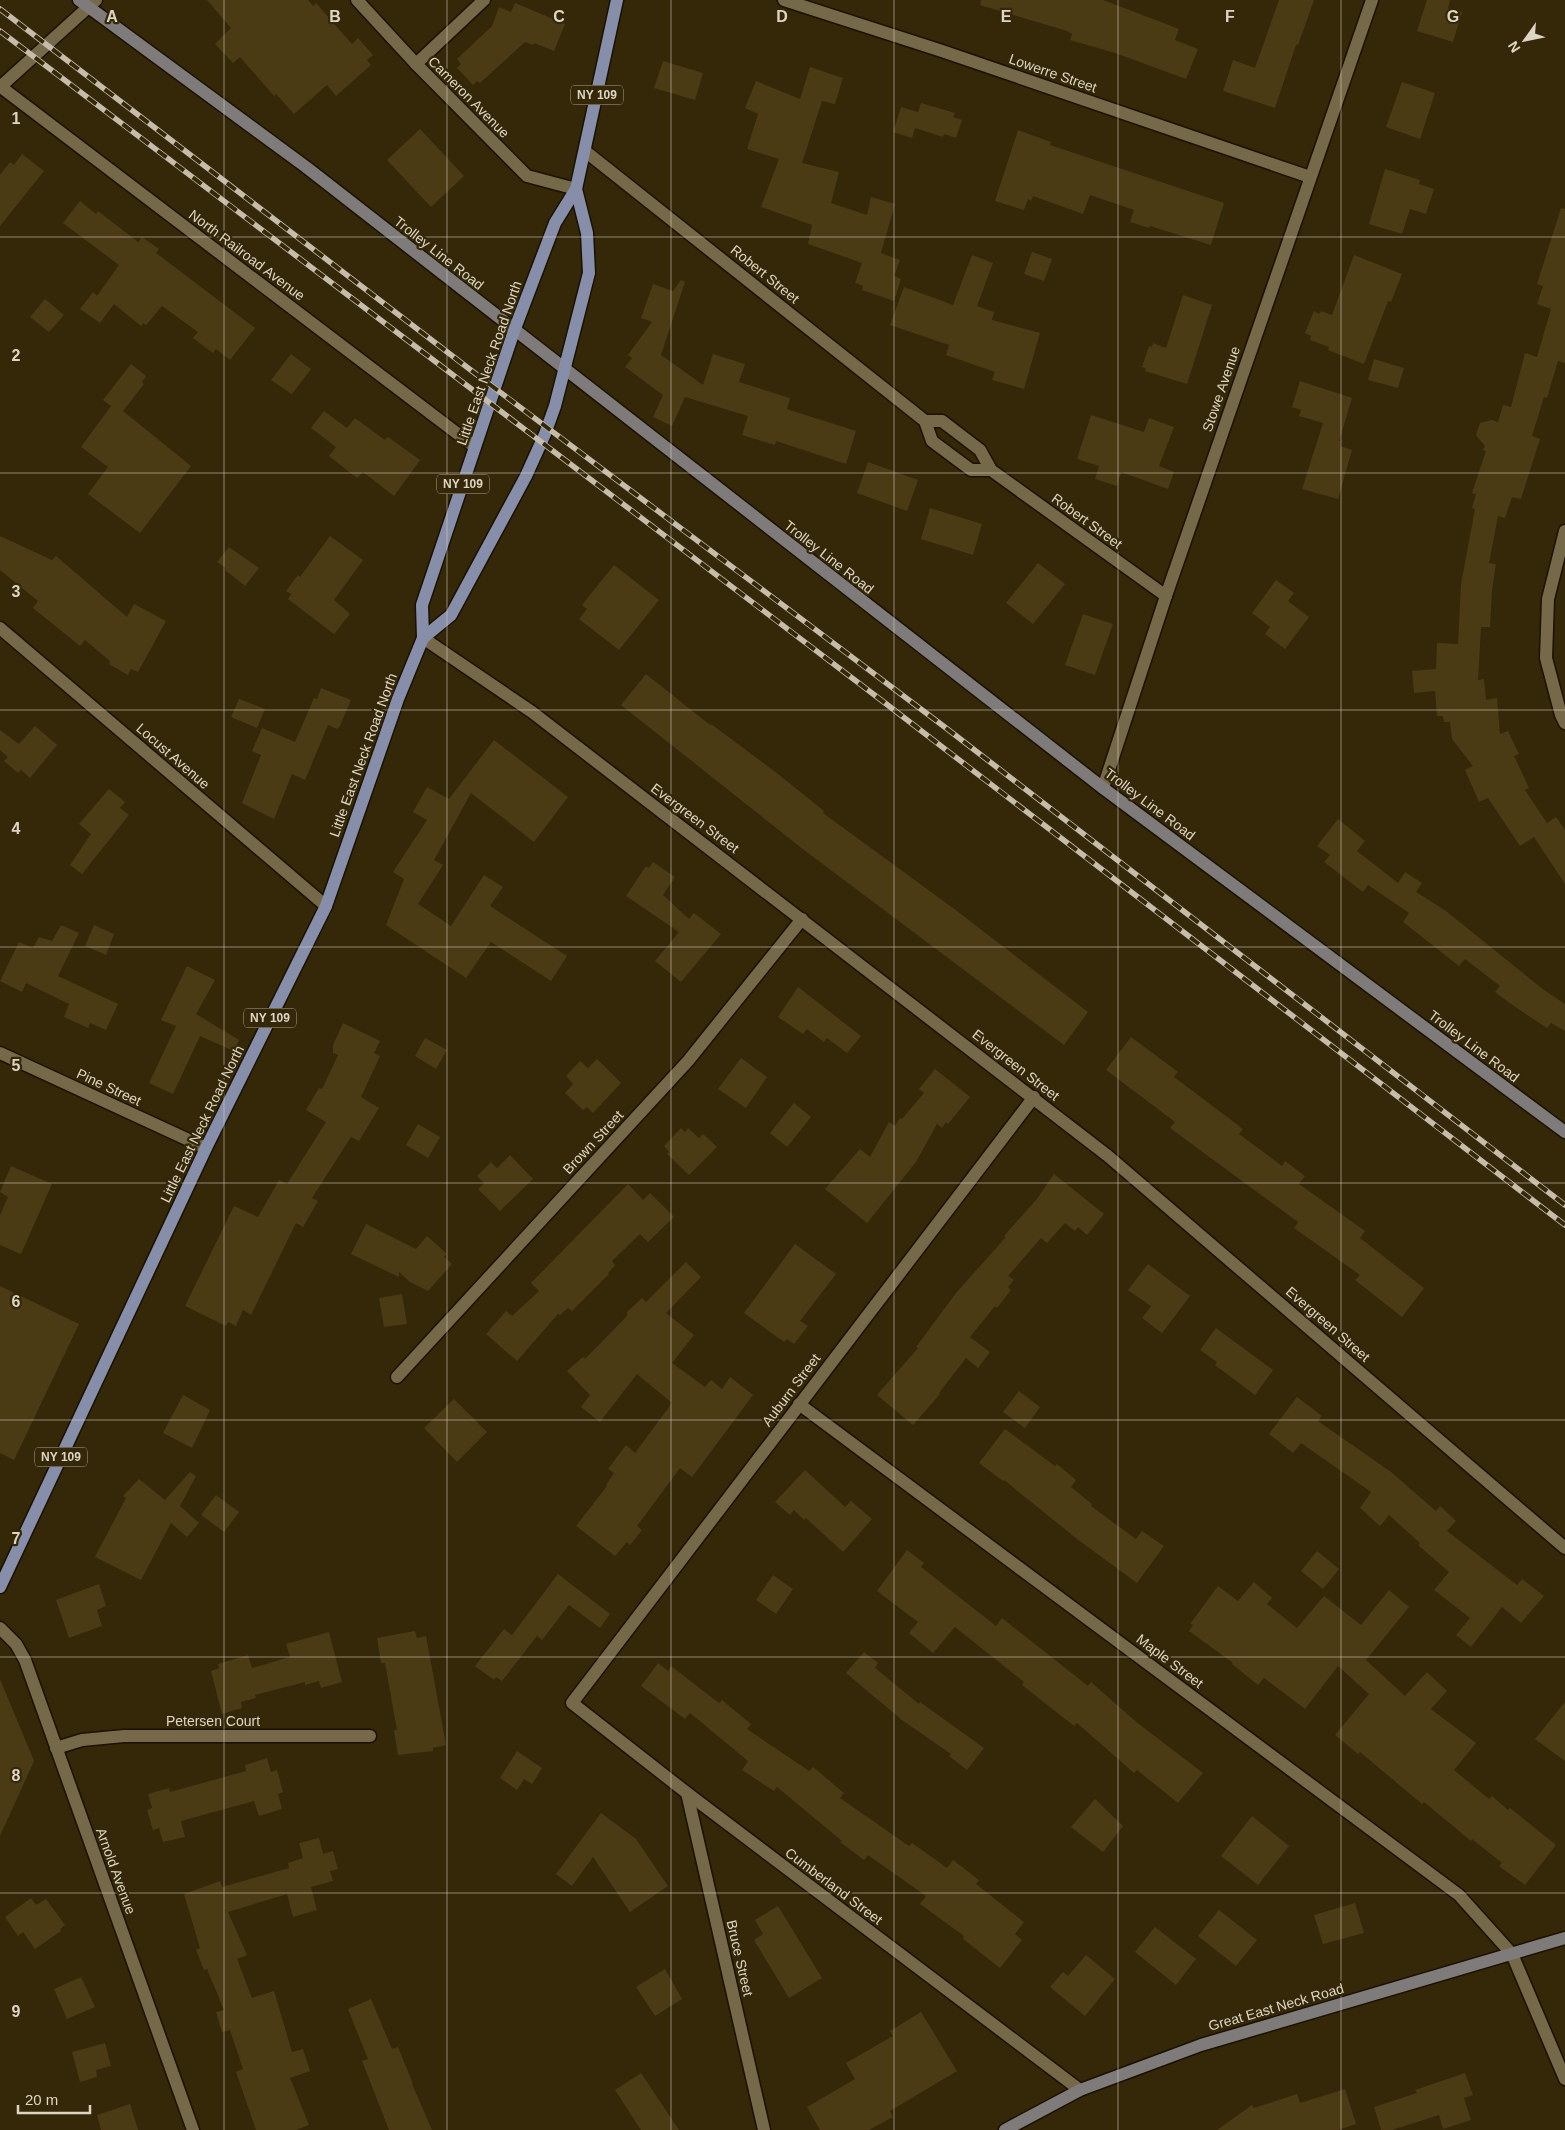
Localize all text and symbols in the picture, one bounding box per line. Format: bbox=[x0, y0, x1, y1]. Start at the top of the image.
text: A bbox=[106, 8, 118, 25]
text: B bbox=[329, 8, 341, 25]
text: C bbox=[553, 8, 565, 25]
text: D bbox=[776, 8, 788, 25]
text: E bbox=[1001, 8, 1012, 25]
text: F bbox=[1225, 8, 1235, 25]
text: G bbox=[1447, 8, 1459, 25]
north arrow bbox=[1500, 15, 1550, 65]
text: N bbox=[1505, 38, 1524, 56]
street label: Lowerre Street bbox=[1007, 50, 1099, 96]
street label: Cameron Avenue bbox=[425, 53, 513, 141]
road number: NY 109 bbox=[571, 86, 623, 104]
text: 1 bbox=[12, 110, 21, 127]
street label: North Railroad Avenue bbox=[186, 206, 308, 304]
street label: Trolley Line Road bbox=[391, 213, 487, 293]
street label: Robert Street bbox=[728, 242, 802, 306]
street label: Little East Neck Road North bbox=[453, 279, 525, 447]
street label: Stowe Avenue bbox=[1199, 344, 1243, 434]
text: 2 bbox=[12, 347, 21, 364]
road number: NY 109 bbox=[437, 474, 489, 494]
street label: Robert Street bbox=[1049, 490, 1125, 552]
street label: Trolley Line Road bbox=[781, 517, 877, 597]
text: 3 bbox=[12, 583, 21, 600]
street label: Little East Neck Road North bbox=[326, 671, 400, 839]
street label: Locust Avenue bbox=[133, 720, 213, 792]
street label: Trolley Line Road bbox=[1102, 765, 1198, 843]
street label: Evergreen Street bbox=[648, 780, 742, 856]
text: 4 bbox=[12, 820, 21, 837]
street label: Trolley Line Road bbox=[1426, 1007, 1522, 1085]
road number: NY 109 bbox=[244, 1008, 296, 1028]
street label: Evergreen Street bbox=[969, 1026, 1063, 1104]
street label: Little East Neck Road North bbox=[157, 1043, 247, 1205]
text: 5 bbox=[12, 1057, 21, 1074]
street label: Pine Street bbox=[74, 1065, 144, 1109]
street label: Brown Street bbox=[560, 1107, 627, 1177]
street label: Evergreen Street bbox=[1283, 1283, 1373, 1365]
text: 6 bbox=[12, 1293, 21, 1310]
street label: Auburn Street bbox=[759, 1351, 823, 1429]
road number: NY 109 bbox=[35, 1448, 87, 1466]
text: 7 bbox=[12, 1530, 21, 1547]
street label: Maple Street bbox=[1133, 1631, 1207, 1691]
street label: Petersen Court bbox=[166, 1713, 260, 1729]
text: 8 bbox=[12, 1767, 21, 1784]
street label: Arnold Avenue bbox=[93, 1826, 139, 1917]
street label: Cumberland Street bbox=[782, 1844, 886, 1928]
street label: Bruce Street bbox=[723, 1918, 757, 1998]
street label: Great East Neck Road bbox=[1206, 1980, 1346, 2034]
text: 9 bbox=[12, 2003, 21, 2020]
scale bar bbox=[18, 2082, 90, 2114]
text: 20 m bbox=[25, 2091, 58, 2108]

